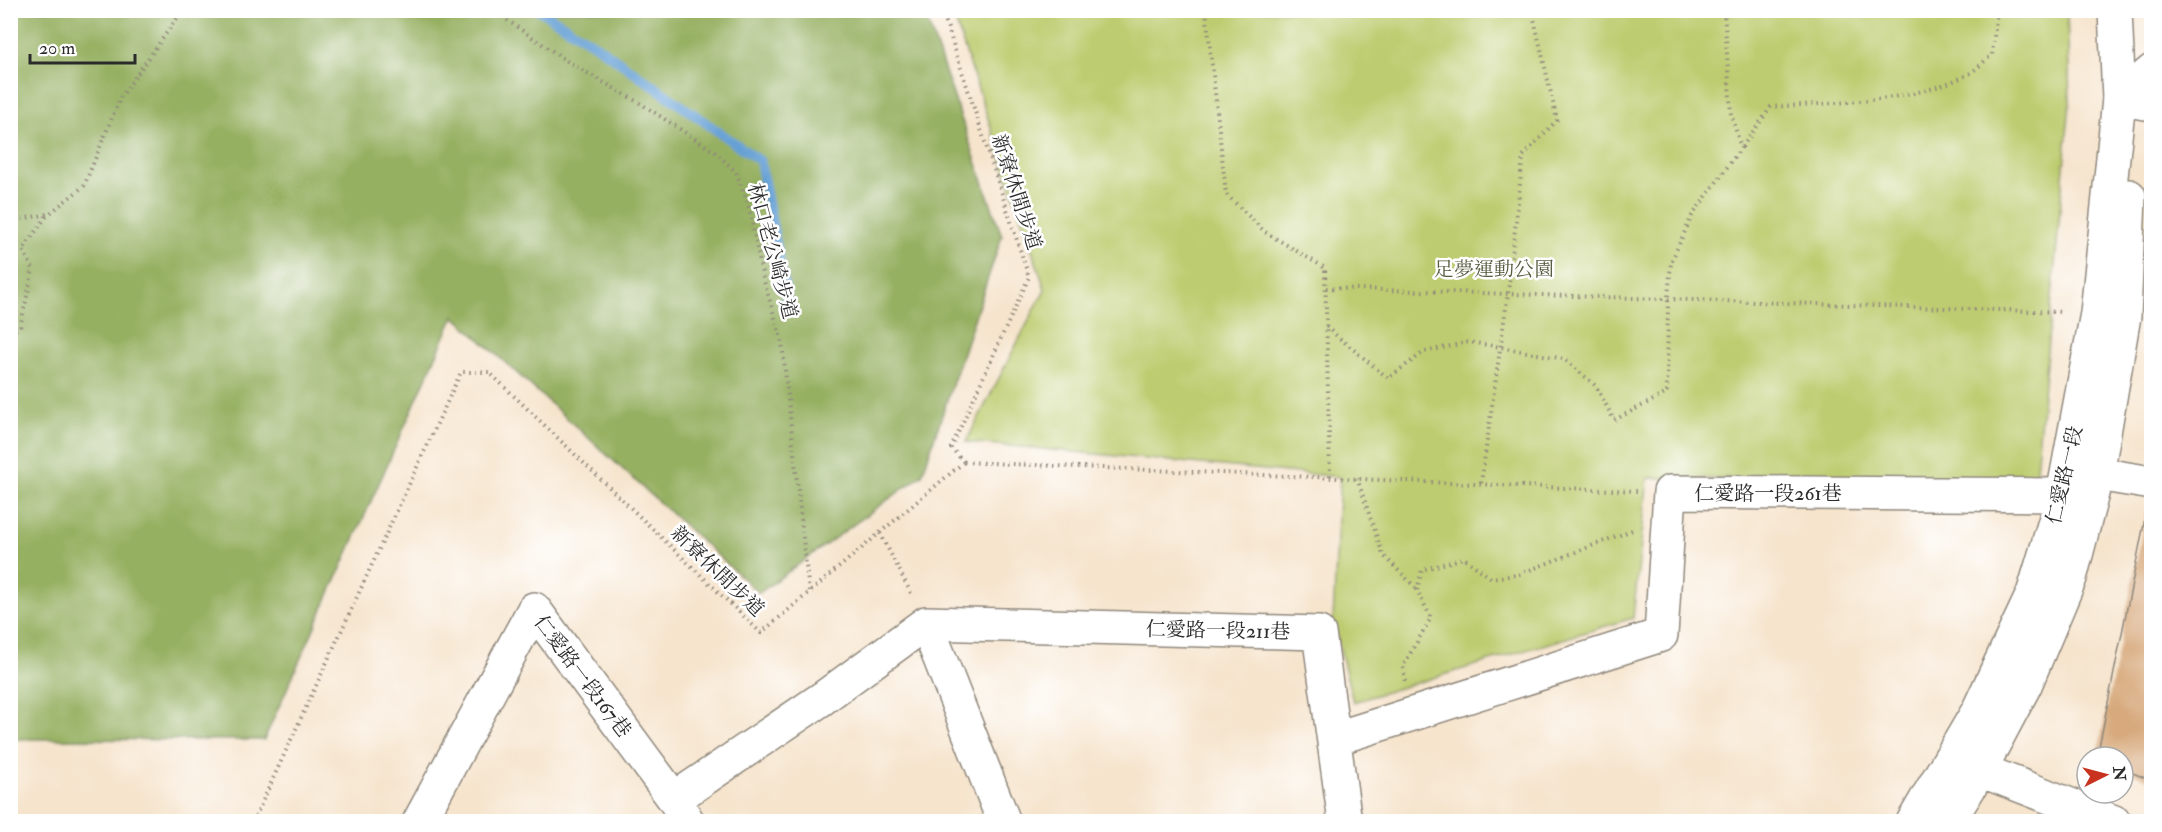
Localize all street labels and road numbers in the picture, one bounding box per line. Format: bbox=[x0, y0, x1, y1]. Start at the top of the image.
street label: 新寮休閒步道 bbox=[986, 131, 1047, 253]
street label: 林口老公崎步道 bbox=[742, 180, 803, 322]
street label: 仁愛路一段 bbox=[2041, 424, 2088, 527]
street label: 仁愛路一段261巷 bbox=[1694, 481, 1842, 506]
street label: 新寮休閒步道 bbox=[666, 521, 769, 622]
street label: 仁愛路一段167巷 bbox=[529, 610, 637, 742]
street label: 仁愛路一段211巷 bbox=[1146, 617, 1290, 644]

